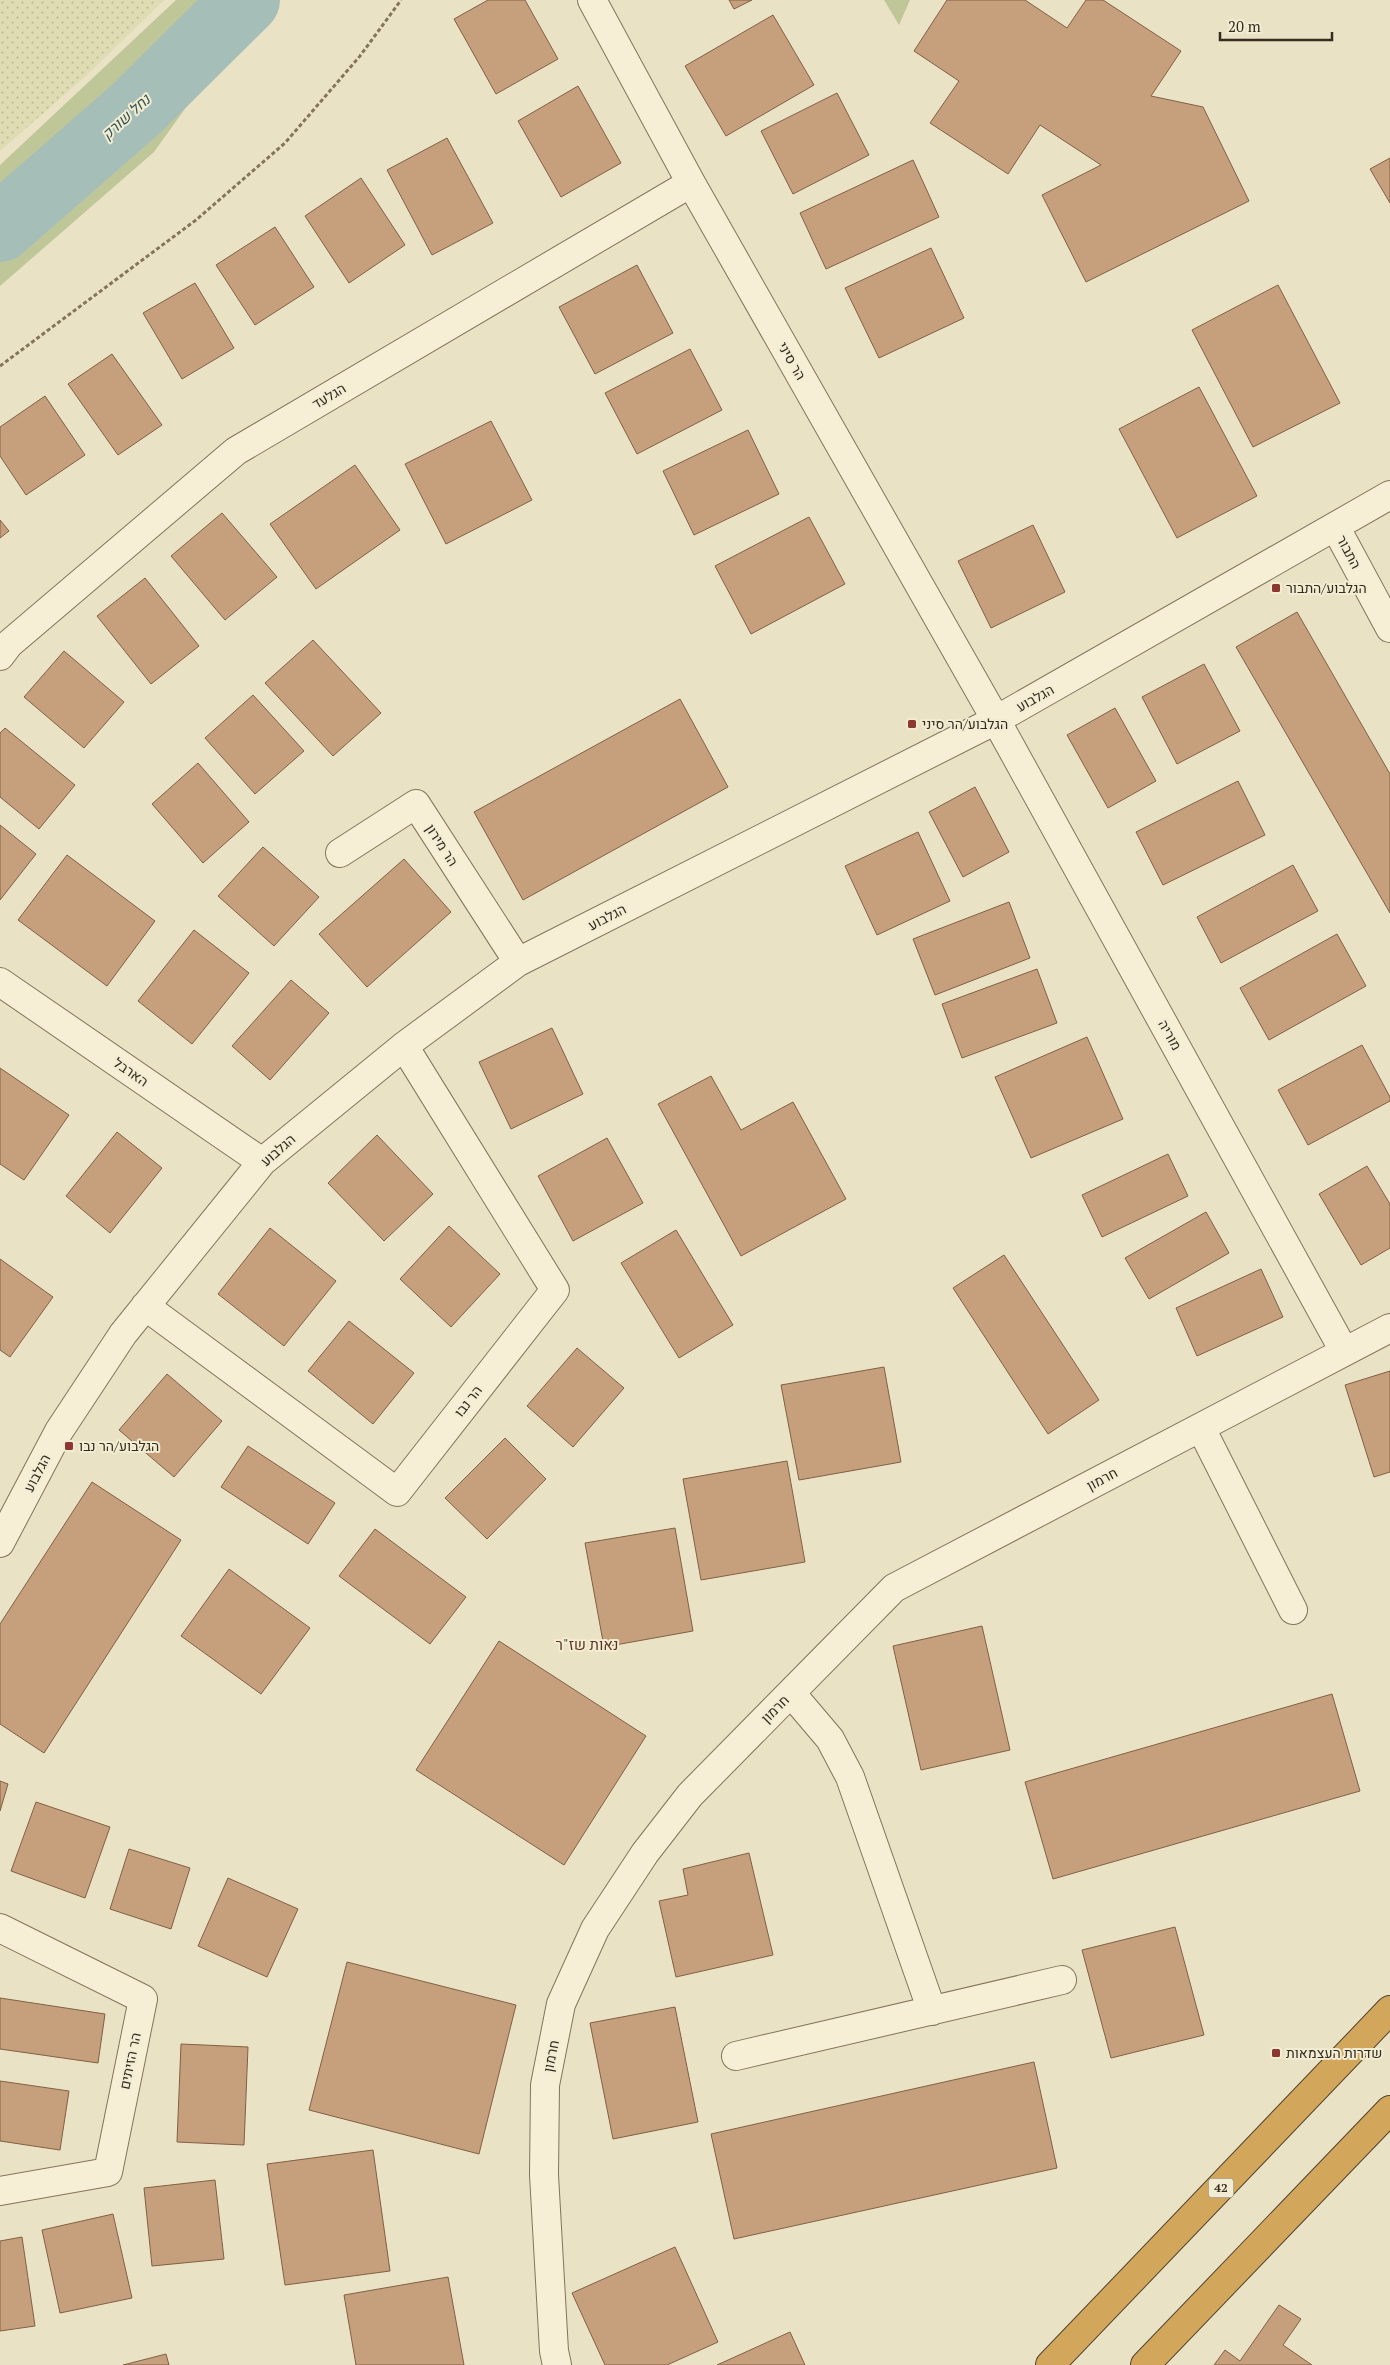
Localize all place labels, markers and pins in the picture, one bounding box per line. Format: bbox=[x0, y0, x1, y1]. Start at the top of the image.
place label: הגלבוע/התבור bbox=[1286, 578, 1367, 597]
marker: הגלבוע/התבור bbox=[1270, 582, 1282, 594]
place label: הגלבוע/הר סיני bbox=[922, 714, 1008, 733]
marker: הגלבוע/הר סיני bbox=[906, 718, 918, 730]
place label: הגלבוע/הר נבו bbox=[79, 1436, 159, 1455]
marker: הגלבוע/הר נבו bbox=[63, 1440, 75, 1452]
place label: שדרות העצמאות bbox=[1286, 2043, 1382, 2062]
marker: שדרות העצמאות bbox=[1270, 2047, 1282, 2059]

